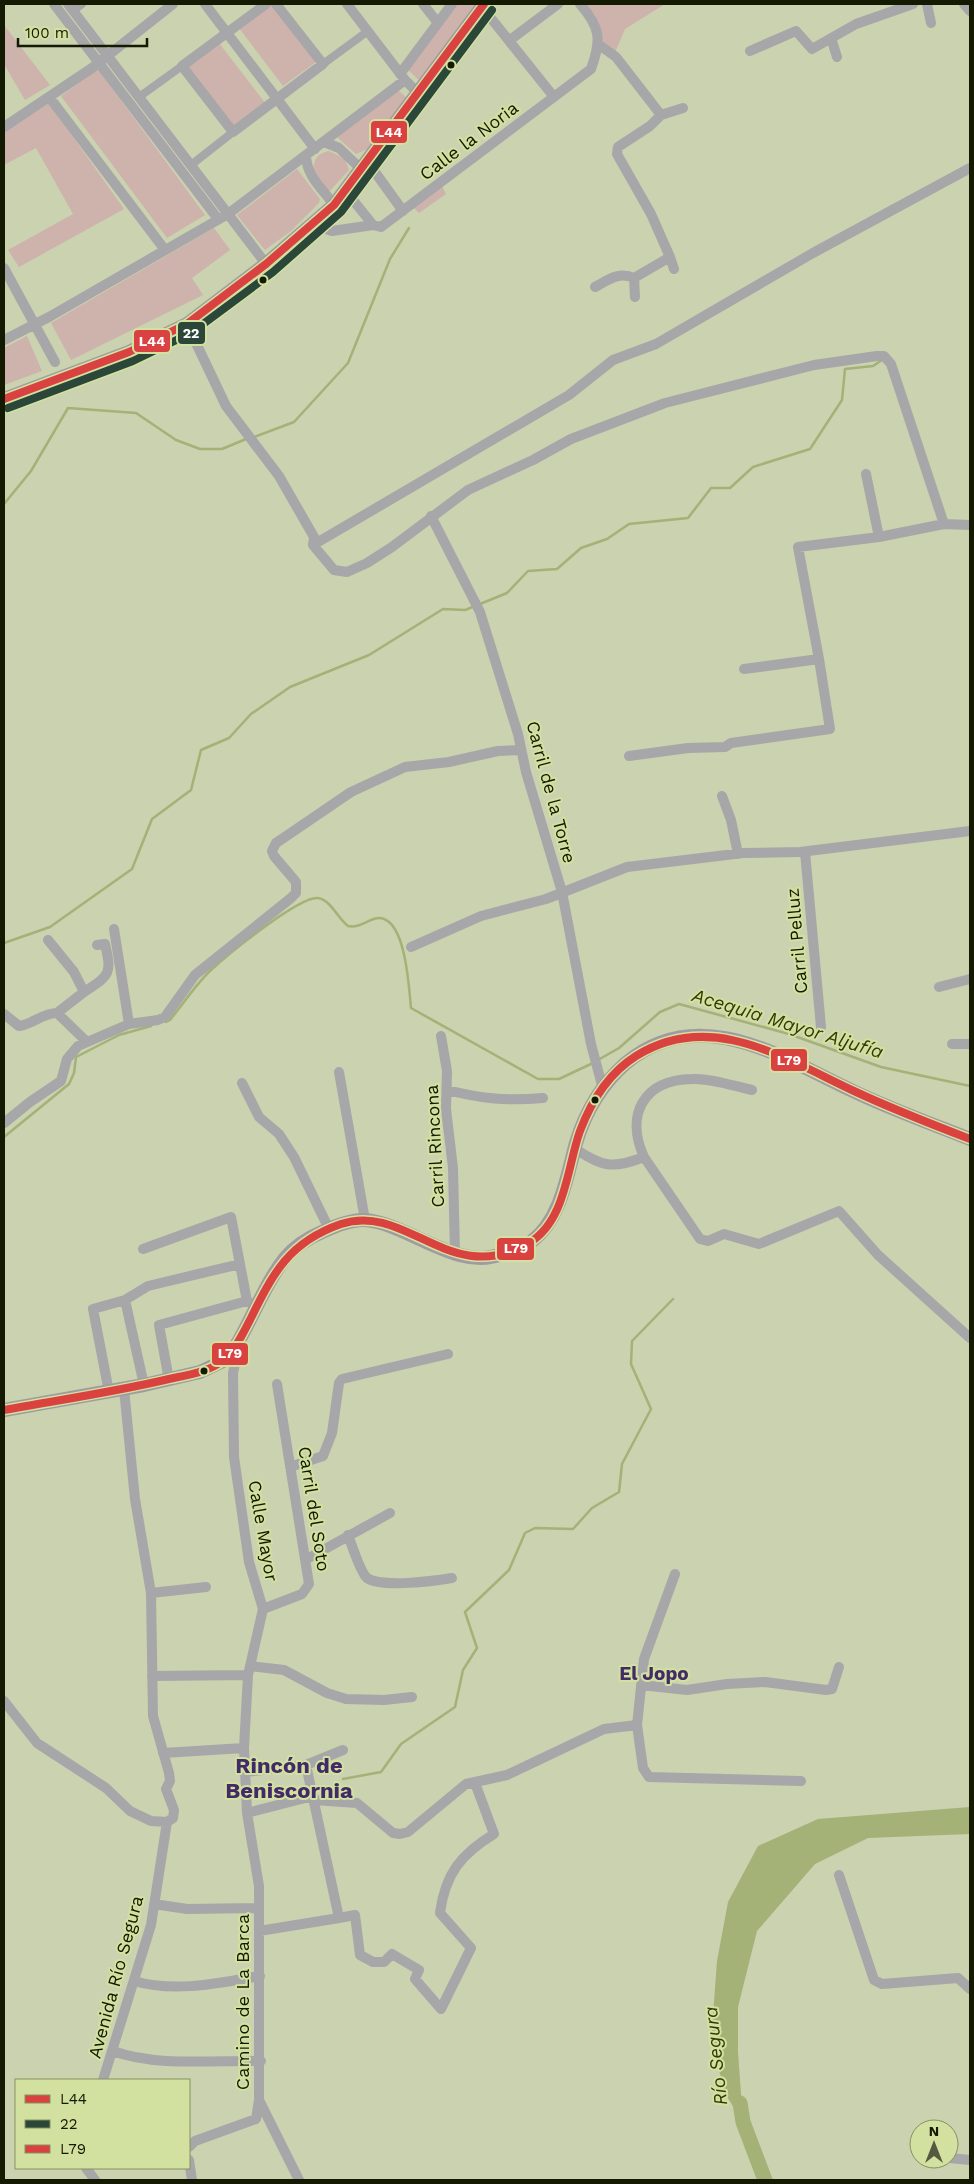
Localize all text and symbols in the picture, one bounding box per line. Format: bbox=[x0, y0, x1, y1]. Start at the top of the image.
scale bar bbox=[18, 15, 146, 47]
text: 100 m bbox=[25, 24, 69, 42]
unlabelled marker bbox=[446, 60, 456, 70]
street label: Calle la Noria bbox=[415, 97, 522, 184]
line badge: L44 bbox=[370, 120, 408, 144]
text: L44 bbox=[376, 124, 402, 140]
unlabelled marker bbox=[258, 275, 268, 285]
line badge: 22 bbox=[177, 321, 206, 345]
text: 22 bbox=[183, 325, 199, 341]
line badge: L44 bbox=[133, 329, 171, 353]
text: L44 bbox=[139, 333, 165, 349]
street label: Carril de la Torre bbox=[522, 719, 581, 865]
street label: Carril Pelluz bbox=[781, 887, 812, 995]
water label: Acequia Mayor Aljufía bbox=[689, 983, 886, 1064]
line badge: L79 bbox=[770, 1048, 808, 1072]
text: L79 bbox=[777, 1052, 801, 1068]
street label: Carril Rincona bbox=[421, 1084, 448, 1208]
unlabelled marker bbox=[590, 1095, 600, 1105]
line badge: L79 bbox=[496, 1237, 535, 1261]
text: L79 bbox=[504, 1240, 528, 1256]
line badge: L79 bbox=[211, 1342, 249, 1366]
text: L79 bbox=[218, 1345, 242, 1361]
unlabelled marker bbox=[199, 1366, 209, 1376]
street label: Carril del Soto bbox=[294, 1445, 335, 1573]
street label: Calle Mayor bbox=[244, 1479, 283, 1583]
district label: El Jopo bbox=[619, 1662, 689, 1685]
district label: Rincón de Beniscornia bbox=[225, 1753, 353, 1803]
street label: Avenida Río Segura bbox=[84, 1893, 147, 2061]
street label: Camino de La Barca bbox=[232, 1914, 253, 2090]
water label: Río Segura bbox=[699, 2005, 732, 2107]
legend bbox=[15, 2079, 190, 2169]
text: L44 bbox=[60, 2090, 87, 2108]
text: 22 bbox=[60, 2115, 78, 2133]
north arrow bbox=[909, 2119, 959, 2169]
text: N bbox=[929, 2123, 939, 2139]
text: L79 bbox=[60, 2140, 86, 2158]

